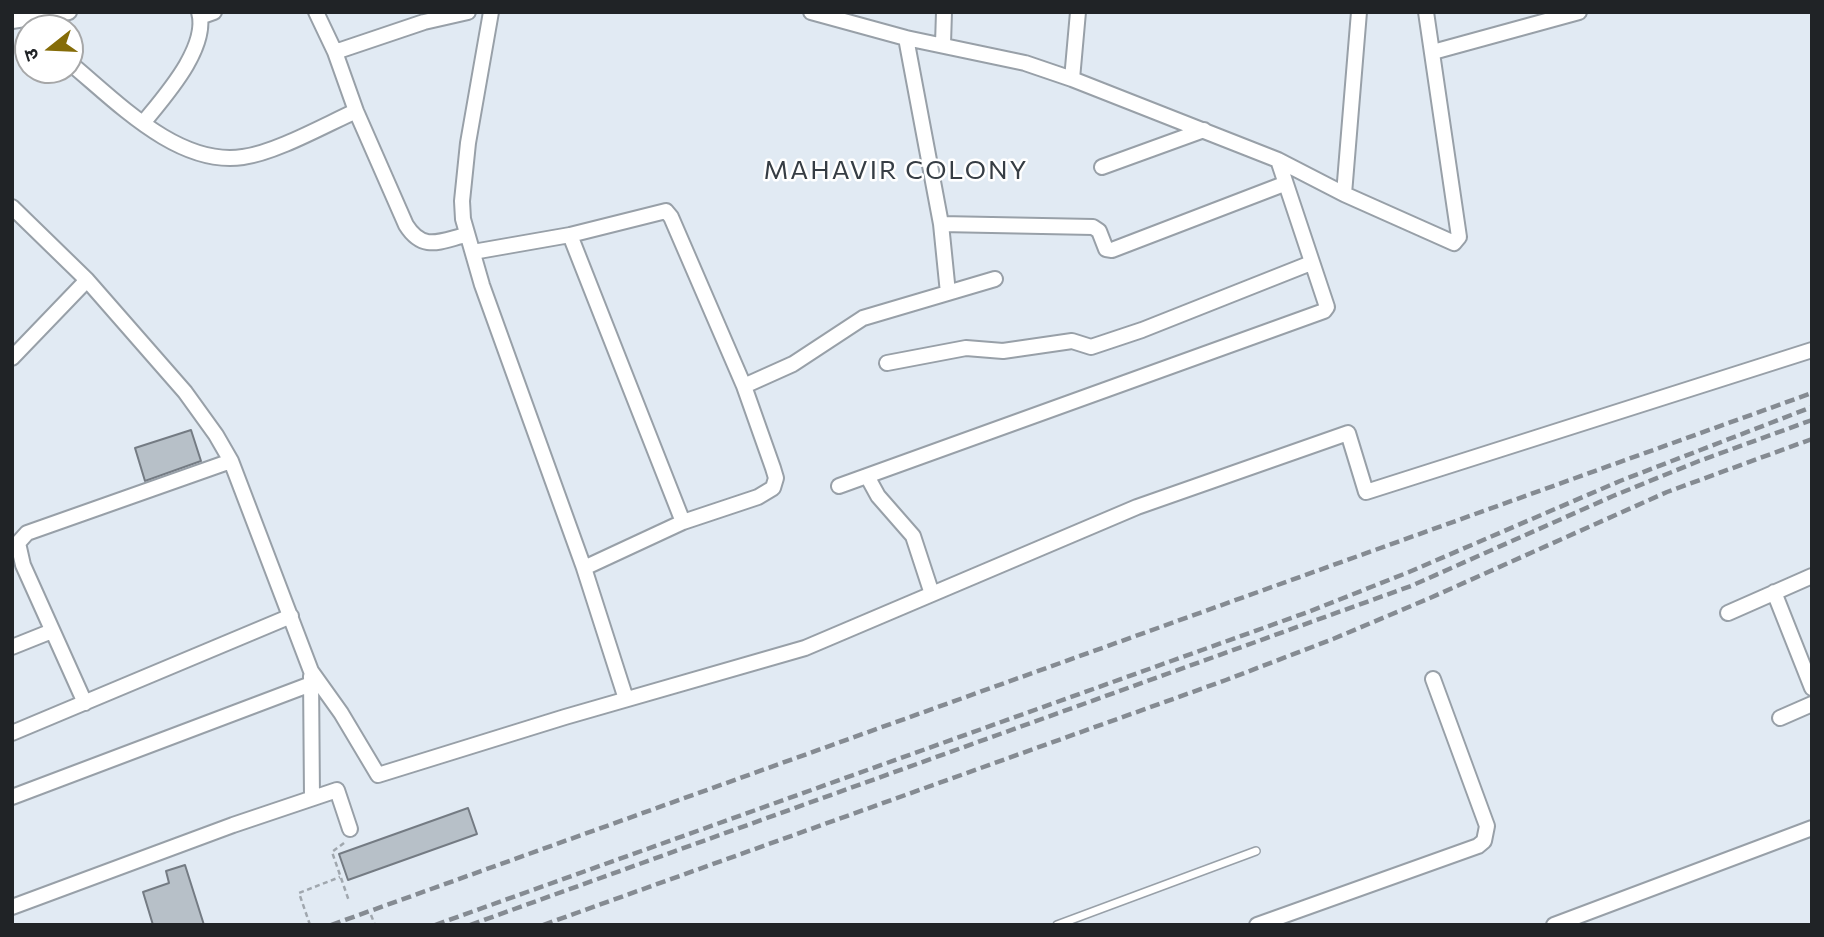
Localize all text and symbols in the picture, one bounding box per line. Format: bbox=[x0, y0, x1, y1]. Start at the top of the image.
north arrow bbox=[14, 14, 84, 84]
text: उ bbox=[18, 46, 43, 64]
district label: MAHAVIR COLONY bbox=[765, 154, 1027, 186]

